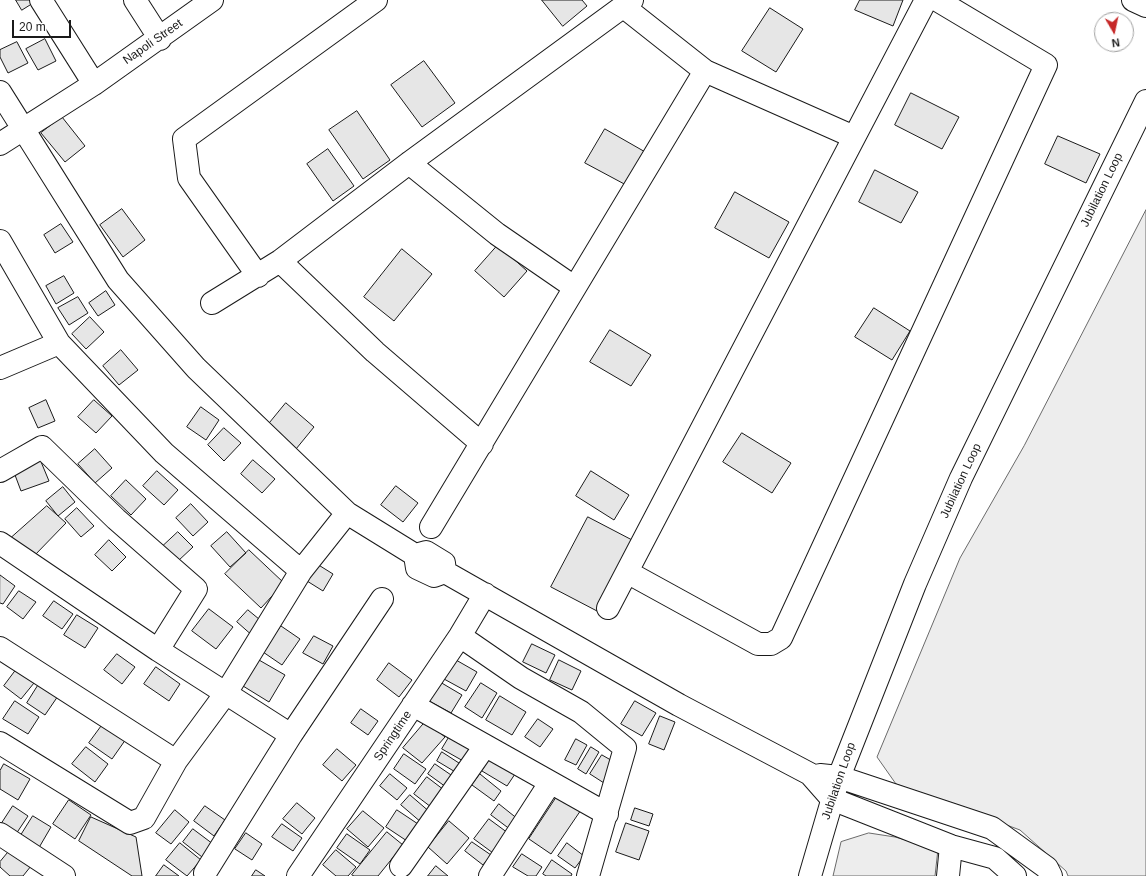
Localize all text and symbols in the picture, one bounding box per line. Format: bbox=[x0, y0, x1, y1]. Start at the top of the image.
scale bar bbox=[14, 12, 73, 38]
north arrow bbox=[1094, 12, 1134, 52]
street label: Napoli Street bbox=[120, 16, 186, 68]
text: 20 m bbox=[19, 20, 46, 34]
text: N bbox=[1111, 36, 1121, 49]
street label: Jubilation Loop bbox=[1078, 151, 1126, 229]
street label: Jubilation Loop bbox=[937, 441, 985, 521]
street label: Springtime bbox=[371, 708, 415, 764]
street label: Jubilation Loop bbox=[819, 740, 859, 822]

